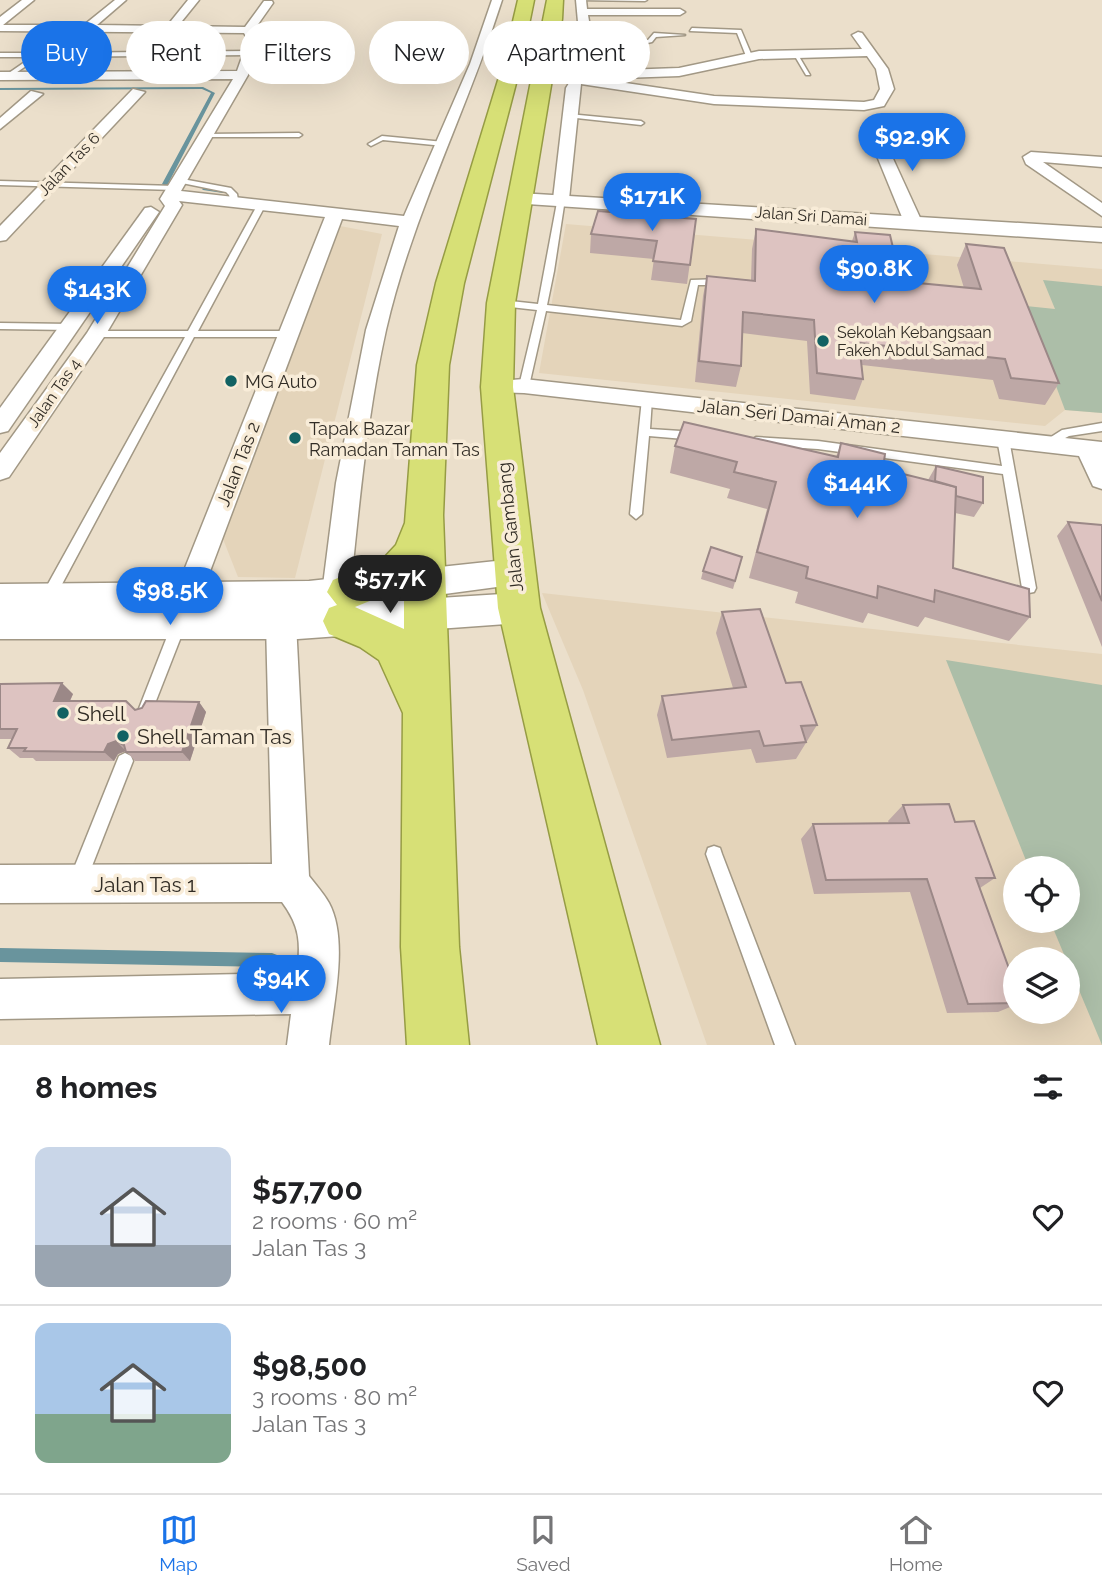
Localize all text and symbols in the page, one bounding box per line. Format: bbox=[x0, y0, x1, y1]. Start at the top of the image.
chip: Buy bbox=[21, 21, 112, 84]
chip: Rent bbox=[126, 21, 226, 84]
chip: Filters bbox=[240, 21, 355, 84]
chip: New bbox=[369, 21, 469, 84]
chip: Apartment bbox=[483, 21, 650, 84]
pin: $92.9K bbox=[855, 114, 969, 173]
text: $92.9K bbox=[874, 122, 950, 149]
street label: Jalan Tas 6 bbox=[34, 128, 104, 200]
pin: $171K bbox=[603, 174, 701, 233]
text: $171K bbox=[619, 182, 685, 209]
street label: Jalan Sri Damai bbox=[754, 203, 868, 229]
pin: $90.8K bbox=[817, 246, 931, 305]
text: $90.8K bbox=[836, 254, 912, 281]
pin: $143K bbox=[48, 266, 146, 326]
text: $143K bbox=[63, 275, 131, 302]
place label: Sekolah Kebangsaan Fakeh Abdul Samad bbox=[837, 323, 992, 360]
marker: Sekolah Kebangsaan Fakeh Abdul Samad bbox=[815, 333, 831, 349]
street label: Jalan Tas 4 bbox=[23, 355, 85, 431]
place label: MG Auto bbox=[245, 371, 317, 392]
marker: MG Auto bbox=[223, 373, 239, 389]
street label: Jalan Seri Damai Aman 2 bbox=[696, 395, 902, 437]
place label: Tapak Bazar Ramadan Taman Tas bbox=[309, 418, 480, 460]
street label: Jalan Tas 2 bbox=[212, 419, 264, 509]
marker: Tapak Bazar Ramadan Taman Tas bbox=[287, 430, 303, 446]
street label: Jalan Gambang bbox=[493, 461, 527, 593]
pin: $144K bbox=[808, 461, 906, 520]
text: $144K bbox=[823, 469, 891, 496]
pin: $57.7K bbox=[333, 556, 447, 615]
text: $57.7K bbox=[354, 564, 426, 591]
pin: $98.5K bbox=[113, 568, 227, 627]
text: $98.5K bbox=[132, 576, 208, 603]
place label: Shell bbox=[77, 701, 126, 726]
marker: Shell bbox=[55, 705, 71, 721]
place label: Shell Taman Tas bbox=[137, 724, 292, 749]
marker: Shell Taman Tas bbox=[115, 728, 131, 744]
map controls bbox=[1003, 856, 1080, 1024]
button: locate bbox=[1003, 856, 1080, 933]
street label: Jalan Tas 1 bbox=[94, 872, 196, 897]
button: layers bbox=[1003, 947, 1080, 1024]
pin: $94K bbox=[240, 956, 322, 1015]
text: $94K bbox=[253, 964, 309, 991]
icon: filters bbox=[1029, 1068, 1067, 1106]
text: 8 homes bbox=[35, 1070, 157, 1105]
text: $57,700 bbox=[252, 1172, 363, 1207]
icon: home bbox=[91, 1175, 175, 1259]
icon: heart bbox=[1029, 1198, 1067, 1236]
text: 2 rooms · 60 m² bbox=[252, 1207, 417, 1234]
text: Jalan Tas 3 bbox=[252, 1234, 366, 1261]
text: $98,500 bbox=[252, 1348, 367, 1383]
icon: home bbox=[91, 1351, 175, 1435]
icon: heart bbox=[1029, 1374, 1067, 1412]
text: 3 rooms · 80 m² bbox=[252, 1383, 417, 1410]
text: Jalan Tas 3 bbox=[252, 1410, 366, 1437]
tab: Map bbox=[159, 1511, 198, 1575]
tab: Saved bbox=[516, 1511, 571, 1575]
tab: Home bbox=[889, 1511, 943, 1575]

